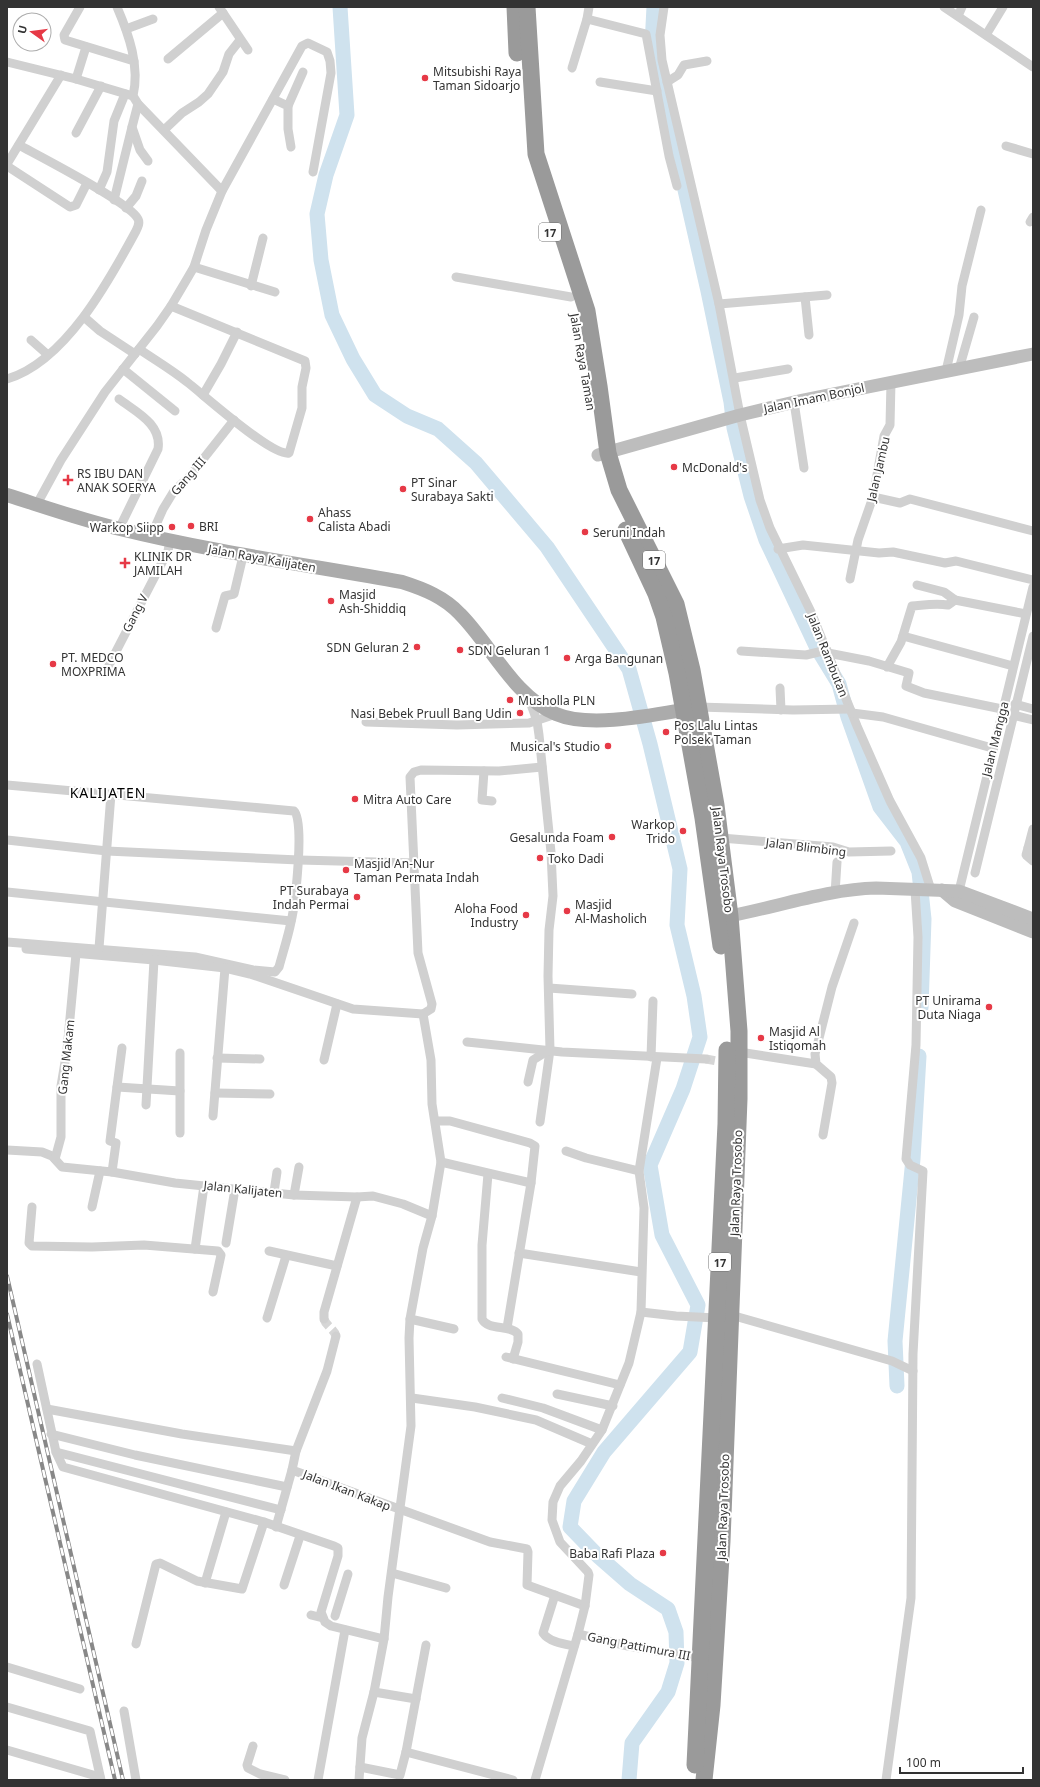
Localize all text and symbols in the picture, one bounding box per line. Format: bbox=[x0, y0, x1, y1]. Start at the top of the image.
north arrow bbox=[12, 12, 52, 52]
text: U bbox=[14, 24, 30, 35]
place label: Mitsubishi Raya Taman Sidoarjo bbox=[433, 63, 521, 94]
marker: Mitsubishi Raya Taman Sidoarjo bbox=[420, 73, 430, 83]
road number: 17 bbox=[539, 223, 561, 241]
street label: Jalan Raya Taman bbox=[566, 311, 600, 412]
street label: Jalan Imam Bonjol bbox=[761, 379, 866, 417]
street label: Jalan Jambu bbox=[862, 435, 894, 504]
street label: Gang III bbox=[167, 453, 209, 499]
place label: McDonald's bbox=[682, 459, 748, 476]
marker: McDonald's bbox=[669, 462, 679, 472]
place label: RS IBU DAN ANAK SOERYA bbox=[77, 465, 156, 496]
marker: RS IBU DAN ANAK SOERYA bbox=[62, 474, 74, 486]
place label: PT Sinar Surabaya Sakti bbox=[411, 474, 494, 505]
marker: PT Sinar Surabaya Sakti bbox=[398, 484, 408, 494]
place label: Ahass Calista Abadi bbox=[318, 504, 391, 535]
marker: Ahass Calista Abadi bbox=[305, 514, 315, 524]
place label: BRI bbox=[199, 518, 218, 535]
place label: Warkop Siipp bbox=[90, 519, 164, 536]
marker: BRI bbox=[186, 521, 196, 531]
marker: Warkop Siipp bbox=[167, 522, 177, 532]
place label: Seruni Indah bbox=[593, 524, 665, 541]
marker: Seruni Indah bbox=[580, 527, 590, 537]
street label: Jalan Raya Kalijaten bbox=[206, 540, 317, 576]
place label: KLINIK DR JAMILAH bbox=[133, 548, 192, 579]
road number: 17 bbox=[643, 551, 665, 569]
marker: KLINIK DR JAMILAH bbox=[119, 557, 131, 569]
place label: Masjid Ash-Shiddiq bbox=[339, 586, 406, 617]
street label: Gang V bbox=[118, 590, 152, 635]
marker: Masjid Ash-Shiddiq bbox=[326, 596, 336, 606]
street label: Jalan Rambutan bbox=[803, 610, 853, 699]
place label: SDN Geluran 2 bbox=[327, 639, 409, 656]
marker: SDN Geluran 2 bbox=[412, 642, 422, 652]
place label: SDN Geluran 1 bbox=[468, 642, 550, 659]
marker: SDN Geluran 1 bbox=[455, 645, 465, 655]
place label: PT. MEDCO MOXPRIMA bbox=[61, 649, 126, 680]
place label: Arga Bangunan bbox=[575, 650, 663, 667]
marker: Arga Bangunan bbox=[562, 653, 572, 663]
marker: PT. MEDCO MOXPRIMA bbox=[48, 659, 58, 669]
place label: Musholla PLN bbox=[518, 692, 595, 709]
marker: Musholla PLN bbox=[505, 695, 515, 705]
street label: Jalan Mangga bbox=[977, 700, 1013, 779]
place label: Nasi Bebek Pruull Bang Udin bbox=[350, 705, 512, 722]
marker: Nasi Bebek Pruull Bang Udin bbox=[515, 708, 525, 718]
place label: Pos Lalu Lintas Polsek Taman bbox=[674, 717, 758, 748]
marker: Pos Lalu Lintas Polsek Taman bbox=[661, 727, 671, 737]
place label: Musical's Studio bbox=[510, 738, 600, 755]
marker: Musical's Studio bbox=[603, 741, 613, 751]
district label: KALIJATEN bbox=[70, 783, 146, 802]
place label: Mitra Auto Care bbox=[363, 791, 452, 808]
marker: Mitra Auto Care bbox=[350, 794, 360, 804]
street label: Jalan Raya Trosobo bbox=[708, 805, 738, 914]
place label: Warkop Trido bbox=[631, 816, 675, 847]
marker: Warkop Trido bbox=[678, 826, 688, 836]
place label: Gesalunda Foam bbox=[509, 829, 604, 846]
marker: Gesalunda Foam bbox=[607, 832, 617, 842]
street label: Jalan Blimbing bbox=[764, 834, 847, 860]
place label: Toko Dadi bbox=[548, 850, 604, 867]
marker: Toko Dadi bbox=[535, 853, 545, 863]
place label: Masjid An-Nur Taman Permata Indah bbox=[354, 855, 479, 886]
marker: Masjid An-Nur Taman Permata Indah bbox=[341, 865, 351, 875]
place label: PT Surabaya Indah Permai bbox=[273, 882, 349, 913]
marker: PT Surabaya Indah Permai bbox=[352, 892, 362, 902]
place label: Masjid Al-Masholich bbox=[575, 896, 647, 927]
place label: Aloha Food Industry bbox=[455, 900, 519, 931]
marker: Masjid Al-Masholich bbox=[562, 906, 572, 916]
marker: Aloha Food Industry bbox=[521, 910, 531, 920]
place label: PT Unirama Duta Niaga bbox=[915, 992, 981, 1023]
marker: PT Unirama Duta Niaga bbox=[984, 1002, 994, 1012]
street label: Gang Makam bbox=[54, 1019, 78, 1095]
place label: Masjid Al Istiqomah bbox=[769, 1023, 826, 1054]
marker: Masjid Al Istiqomah bbox=[756, 1033, 766, 1043]
street label: Jalan Raya Trosobo bbox=[726, 1130, 746, 1237]
street label: Jalan Kalijaten bbox=[202, 1176, 283, 1202]
road number: 17 bbox=[709, 1253, 731, 1271]
street label: Jalan Raya Trosobo bbox=[713, 1454, 733, 1561]
street label: Jalan Ikan Kakap bbox=[300, 1465, 393, 1515]
place label: Baba Rafi Plaza bbox=[569, 1545, 655, 1562]
marker: Baba Rafi Plaza bbox=[658, 1548, 668, 1558]
street label: Gang Pattimura III bbox=[586, 1628, 692, 1664]
scale bar bbox=[900, 1749, 1023, 1775]
text: 100 m bbox=[906, 1754, 941, 1771]

